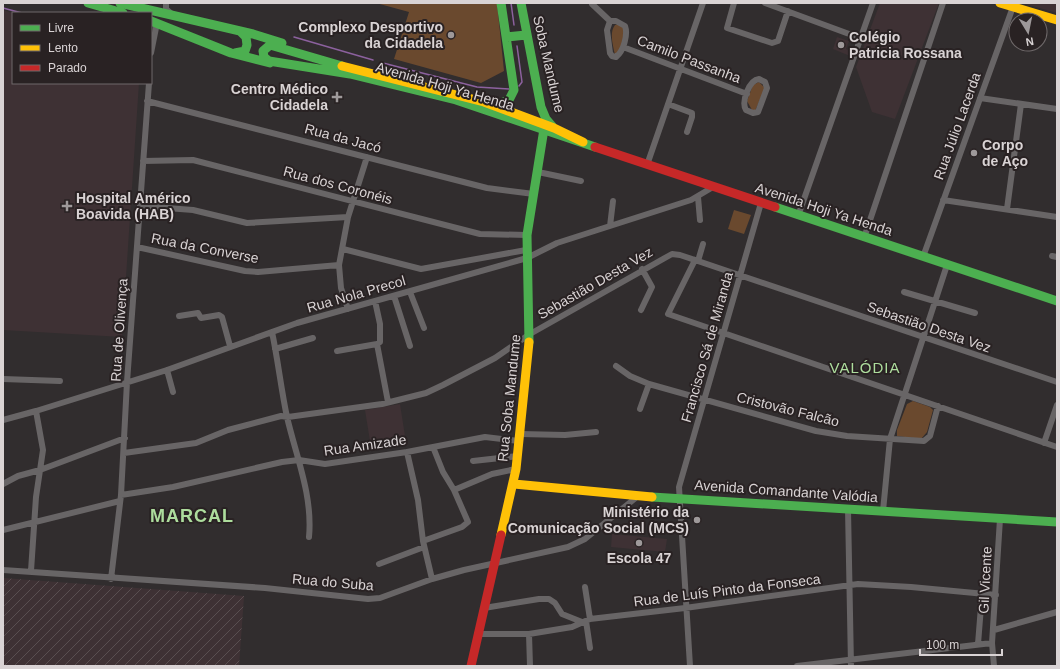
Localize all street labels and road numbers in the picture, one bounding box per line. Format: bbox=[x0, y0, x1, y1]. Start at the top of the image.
street label: Soba Mandume bbox=[530, 14, 568, 114]
street label: Camilo Passanha bbox=[635, 32, 743, 86]
street label: Avenida Hoji Ya Henda bbox=[374, 59, 516, 113]
street label: Rua Júlio Lacerda bbox=[930, 70, 984, 182]
street label: Rua da Jacó bbox=[303, 120, 383, 156]
street label: Rua dos Coronéis bbox=[282, 163, 394, 207]
street label: Avenida Hoji Ya Henda bbox=[753, 179, 895, 239]
street label: Rua da Converse bbox=[150, 230, 260, 266]
street label: Sebastião Desta Vez bbox=[535, 244, 655, 322]
street label: Francisco Sá de Miranda bbox=[678, 270, 736, 424]
street label: Rua Nola Precol bbox=[305, 272, 407, 316]
street label: Rua de Olivença bbox=[107, 278, 131, 382]
street label: Sebastião Desta Vez bbox=[865, 298, 993, 356]
street label: Rua Soba Mandume bbox=[494, 333, 524, 463]
street label: Cristovão Falcão bbox=[735, 389, 841, 430]
street label: Rua Amizade bbox=[323, 431, 408, 459]
street label: Avenida Comandante Valódia bbox=[694, 477, 879, 505]
street label: Gil Vicente bbox=[975, 546, 995, 614]
street label: Rua do Suba bbox=[292, 570, 375, 594]
street label: Rua de Luís Pinto da Fonseca bbox=[633, 571, 822, 609]

